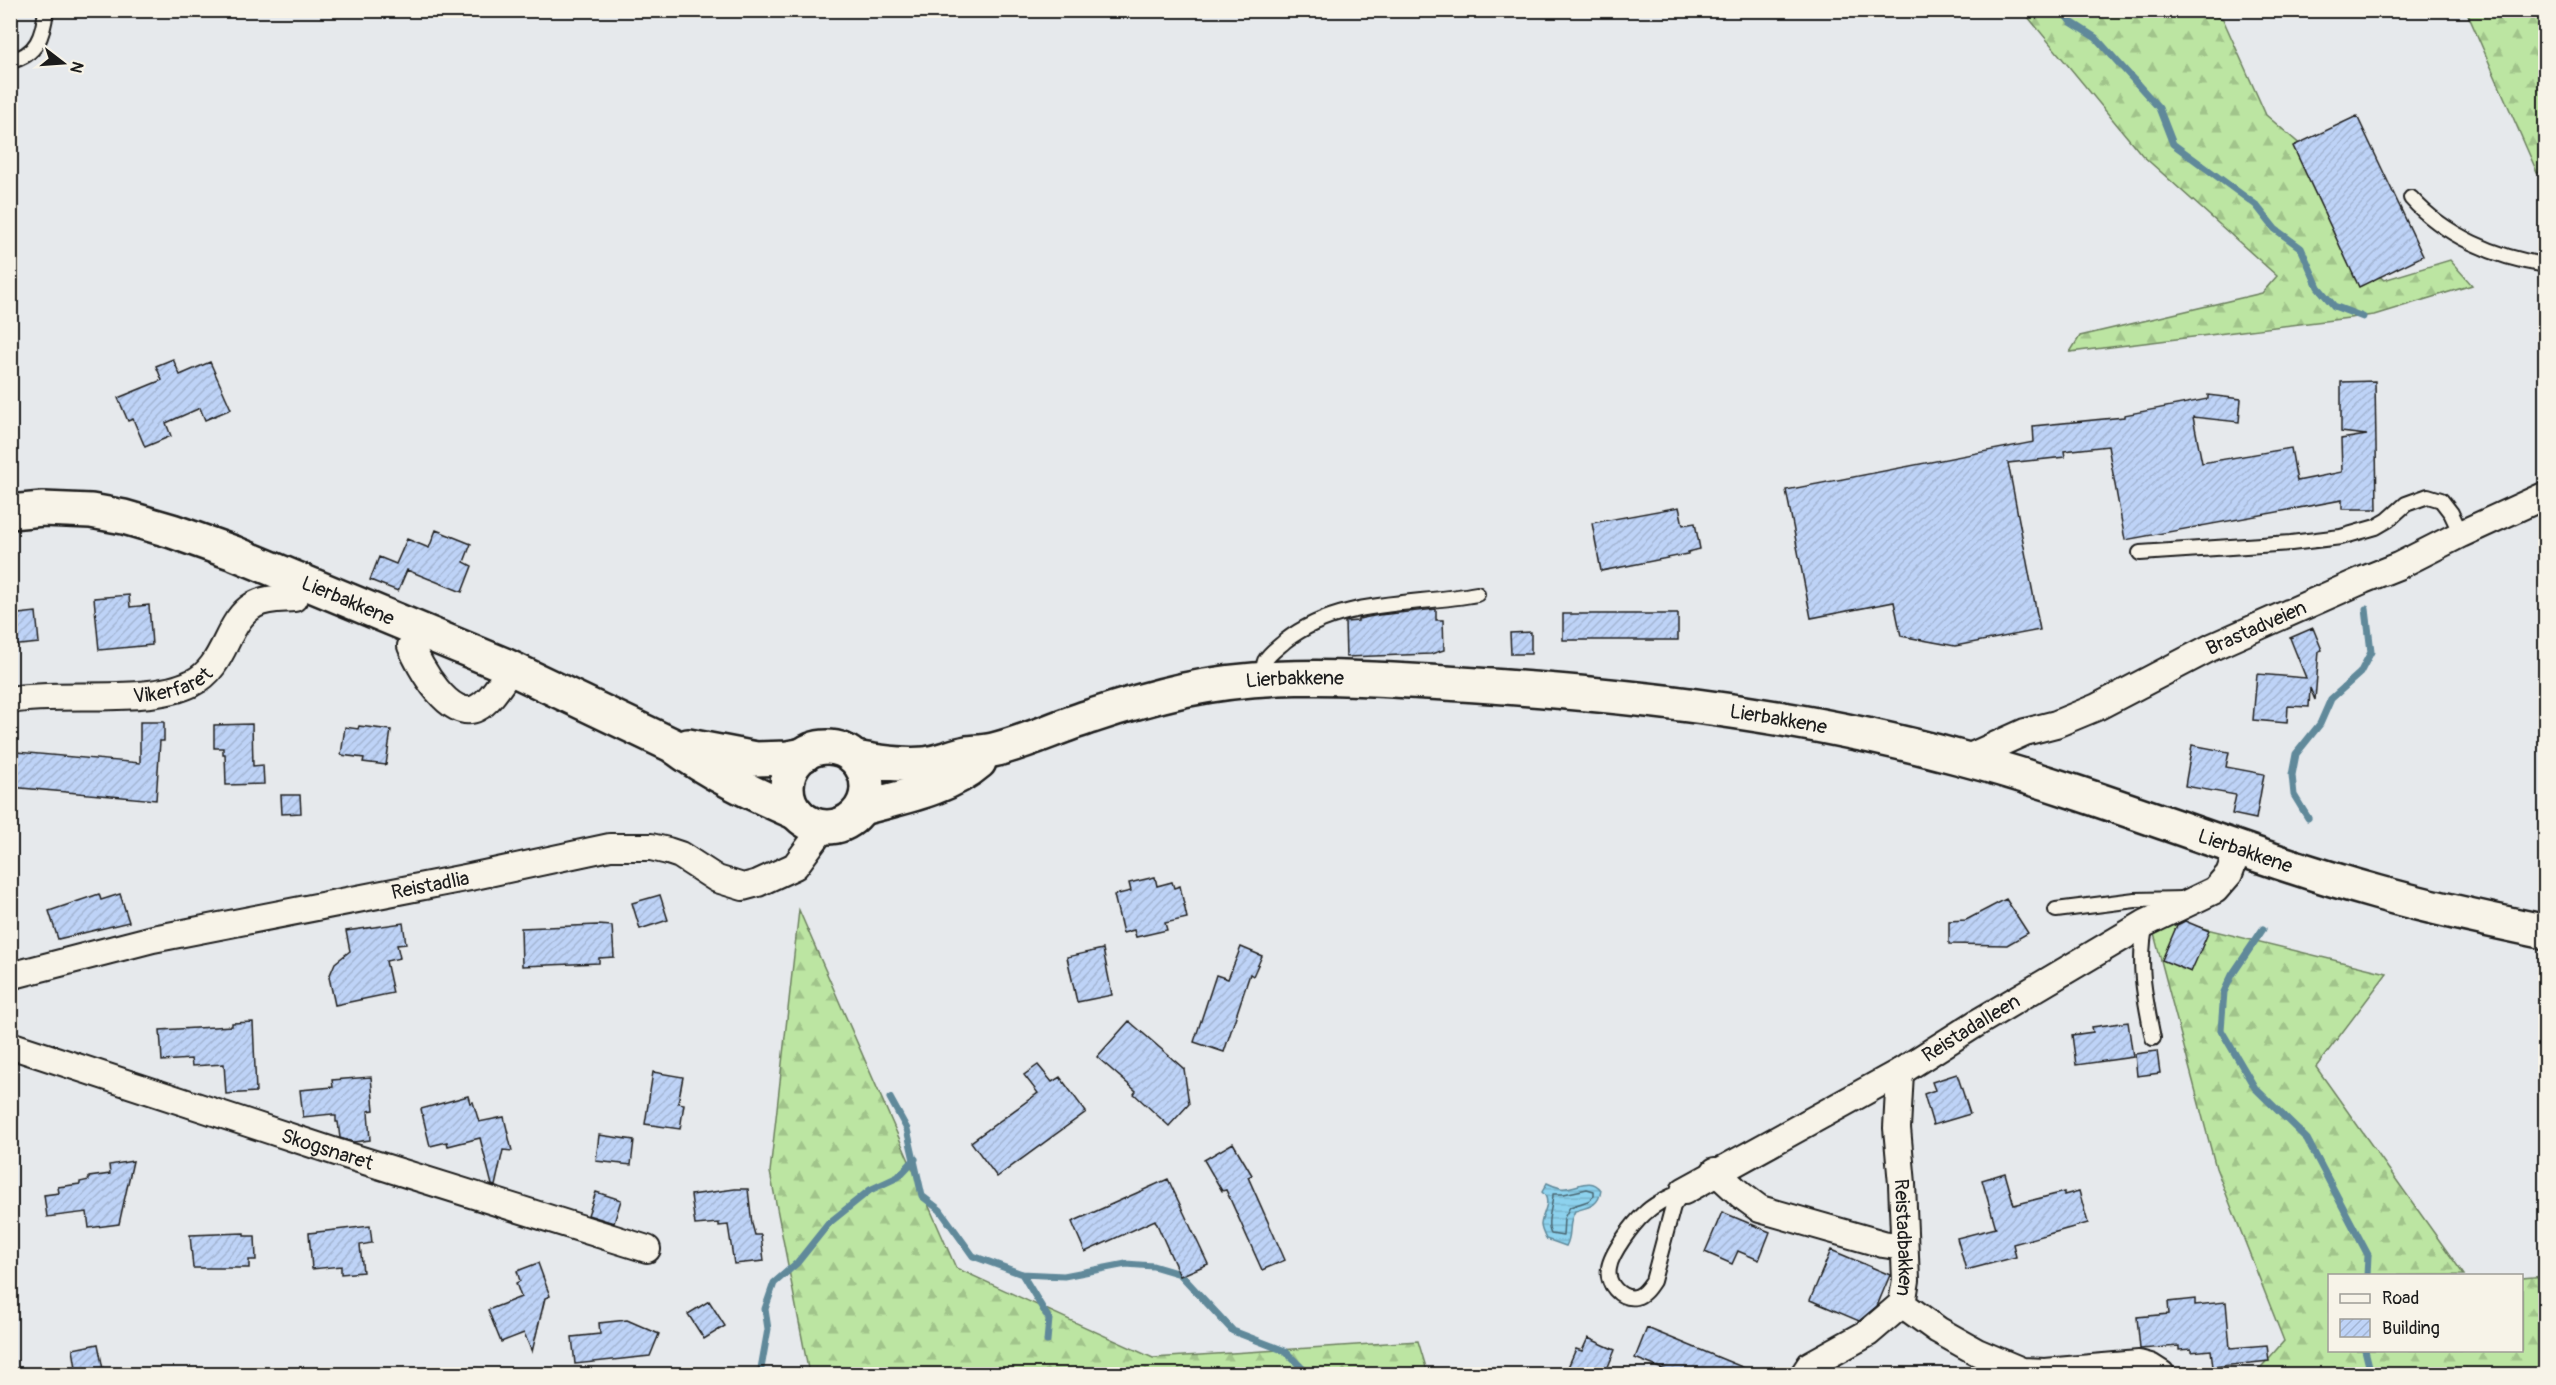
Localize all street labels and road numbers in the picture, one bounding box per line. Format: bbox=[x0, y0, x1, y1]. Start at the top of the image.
street label: Lierbakkene bbox=[298, 570, 398, 631]
street label: Brastadveien bbox=[2202, 594, 2310, 661]
street label: Vikerfaret bbox=[132, 661, 218, 708]
street label: Lierbakkene bbox=[1245, 665, 1344, 693]
street label: Lierbakkene bbox=[1728, 698, 1829, 739]
street label: Lierbakkene bbox=[2195, 823, 2296, 878]
street label: Reistadlia bbox=[389, 865, 471, 905]
street label: Reistadalleen bbox=[1917, 988, 2024, 1067]
street label: Skogsnaret bbox=[278, 1122, 377, 1176]
street label: Reistadbakken bbox=[1889, 1178, 1919, 1298]

